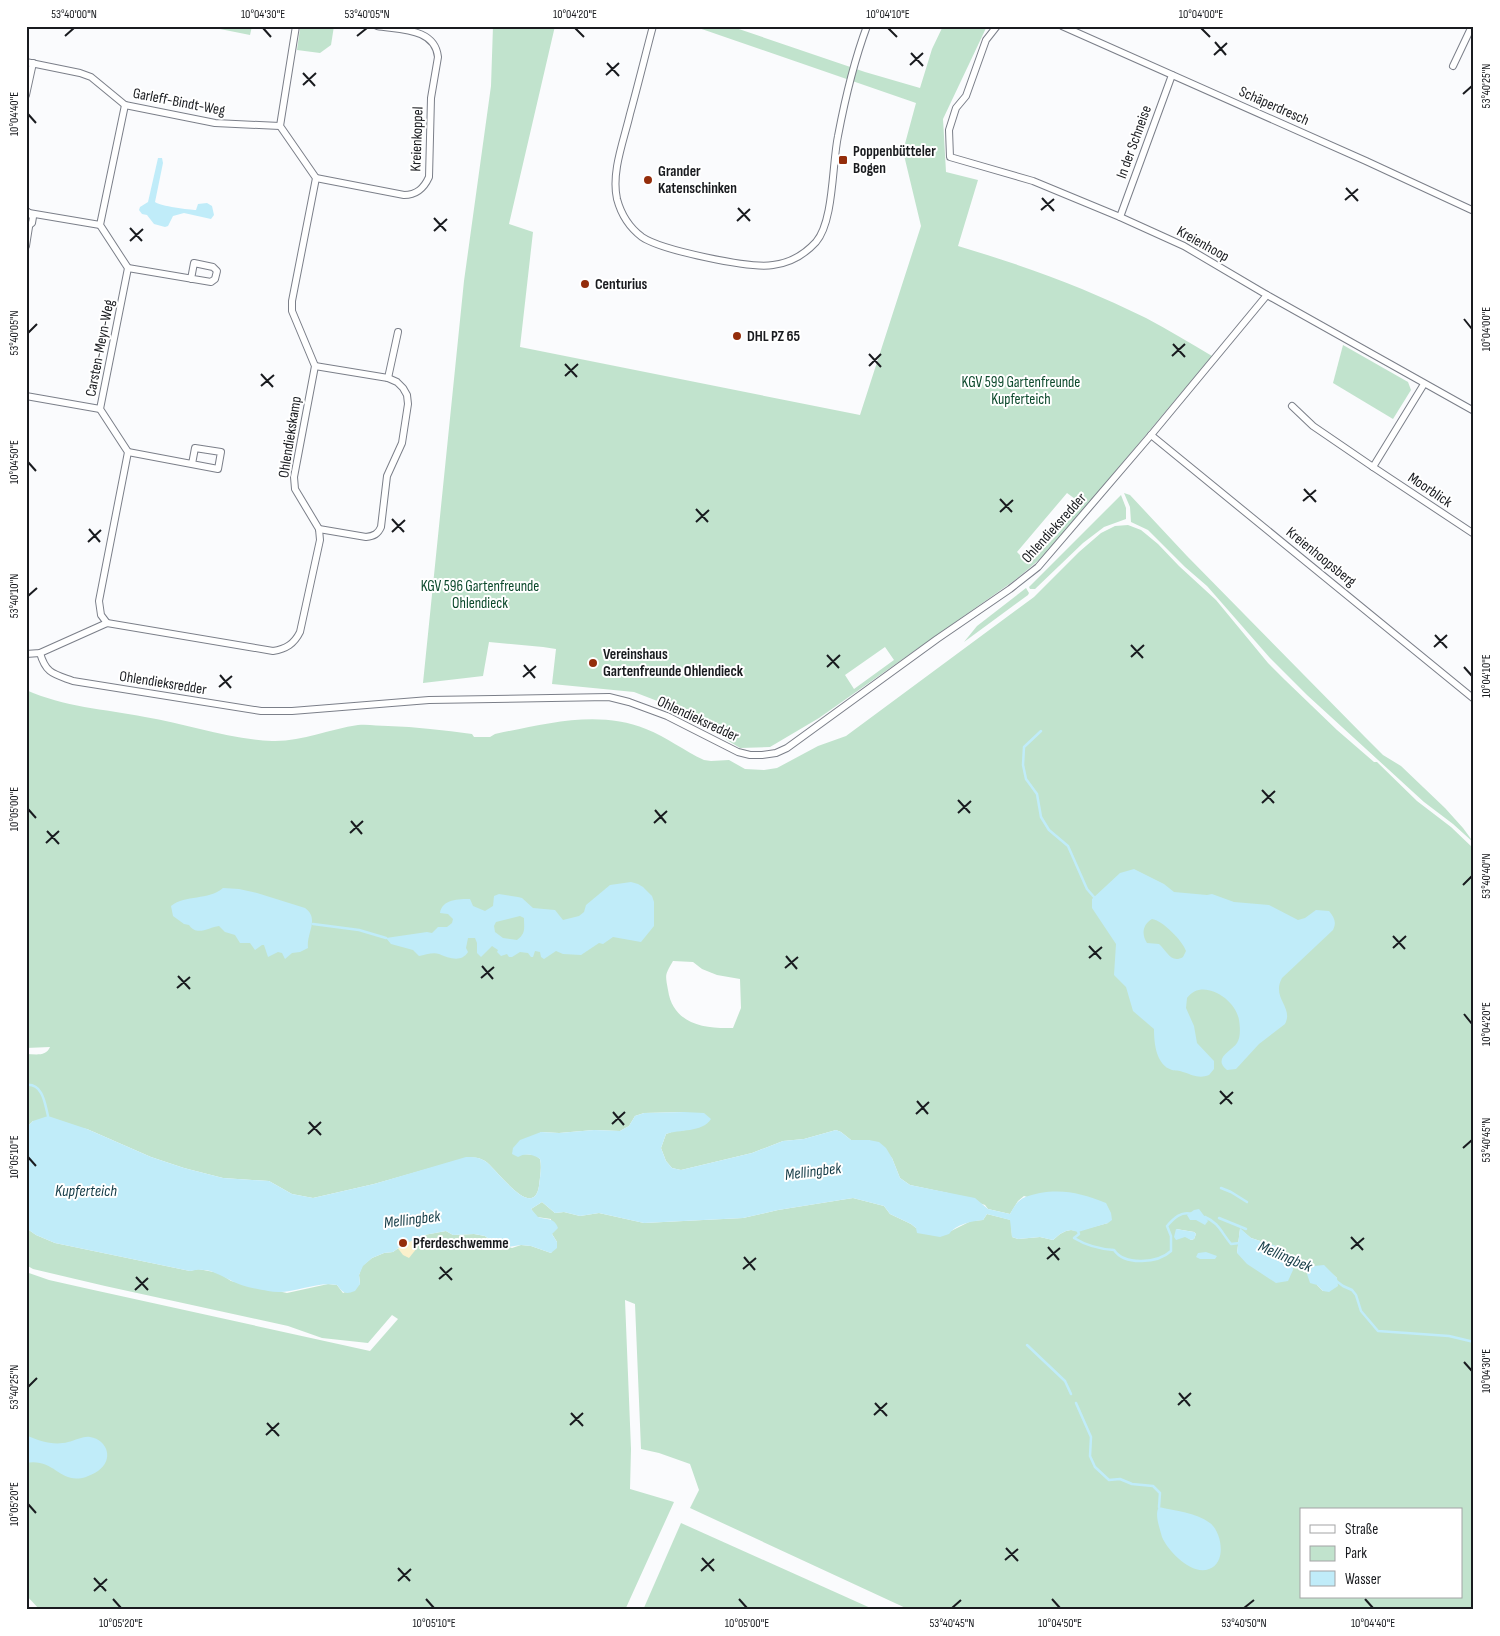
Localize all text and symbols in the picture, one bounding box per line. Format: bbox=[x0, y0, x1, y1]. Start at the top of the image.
text: 53°40'00"N bbox=[51, 7, 97, 22]
text: 10°04'30"E bbox=[241, 7, 285, 22]
text: 53°40'05"N bbox=[344, 7, 390, 22]
text: 10°04'20"E bbox=[553, 7, 597, 22]
text: 10°04'10"E bbox=[866, 7, 910, 22]
text: 10°04'00"E bbox=[1179, 7, 1223, 22]
text: 53°40'25"N bbox=[1479, 64, 1494, 108]
street label: Schäperdresch bbox=[1236, 82, 1312, 130]
street label: Garleff-Bindt-Weg bbox=[131, 84, 227, 120]
text: 10°04'40"E bbox=[7, 92, 22, 136]
street label: In der Schneise bbox=[1112, 103, 1156, 181]
street label: Kreienkoppel bbox=[406, 106, 428, 172]
place label: Poppenbütteler Bogen bbox=[853, 142, 936, 178]
marker: Poppenbütteler Bogen bbox=[837, 154, 849, 166]
place label: Grander Katenschinken bbox=[658, 162, 737, 198]
marker: Grander Katenschinken bbox=[642, 174, 654, 186]
street label: Kreienhoop bbox=[1173, 222, 1233, 266]
place label: Centurius bbox=[595, 275, 647, 294]
marker: Centurius bbox=[579, 278, 591, 290]
street label: Carsten-Meyn-Weg bbox=[81, 298, 119, 398]
text: 10°04'00"E bbox=[1479, 307, 1494, 351]
text: 53°40'05"N bbox=[7, 310, 22, 356]
place label: DHL PZ 65 bbox=[747, 327, 800, 346]
marker: DHL PZ 65 bbox=[731, 330, 743, 342]
park label: KGV 599 Gartenfreunde Kupferteich bbox=[962, 373, 1080, 409]
street label: Ohlendiekskamp bbox=[274, 395, 306, 479]
text: 10°04'50"E bbox=[7, 440, 22, 484]
street label: Moorblick bbox=[1404, 468, 1456, 512]
street label: Ohlendieksredder bbox=[1018, 488, 1091, 567]
street label: Kreienhoopsberg bbox=[1282, 523, 1360, 591]
text: 53°40'10"N bbox=[7, 574, 22, 618]
park label: KGV 596 Gartenfreunde Ohlendieck bbox=[421, 577, 539, 613]
place label: Vereinshaus Gartenfreunde Ohlendieck bbox=[603, 645, 744, 681]
text: 10°04'10"E bbox=[1479, 654, 1494, 698]
marker: Vereinshaus Gartenfreunde Ohlendieck bbox=[587, 657, 599, 669]
street label: Ohlendieksredder bbox=[118, 667, 209, 699]
street label: Ohlendieksredder bbox=[654, 692, 743, 746]
text: 10°05'00"E bbox=[7, 787, 22, 831]
text: 53°40'40"N bbox=[1479, 853, 1494, 899]
text: 10°04'20"E bbox=[1479, 1002, 1494, 1046]
text: 53°40'45"N bbox=[1479, 1118, 1494, 1162]
text: 10°05'10"E bbox=[7, 1135, 22, 1179]
water label: Mellingbek bbox=[784, 1159, 843, 1185]
water label: Kupferteich bbox=[55, 1182, 117, 1201]
water label: Mellingbek bbox=[383, 1207, 442, 1233]
place label: Pferdeschwemme bbox=[413, 1234, 509, 1253]
marker: Pferdeschwemme bbox=[397, 1237, 409, 1249]
water label: Mellingbek bbox=[1255, 1237, 1316, 1277]
text: 10°04'30"E bbox=[1479, 1349, 1494, 1393]
text: 53°40'25"N bbox=[7, 1365, 22, 1409]
text: 10°05'20"E bbox=[7, 1482, 22, 1526]
legend bbox=[1300, 1508, 1462, 1598]
text: Straße bbox=[1345, 1520, 1378, 1539]
text: Park bbox=[1345, 1544, 1367, 1563]
text: Wasser bbox=[1345, 1570, 1382, 1589]
text: 10°05'20"E bbox=[99, 1616, 143, 1631]
text: 10°05'10"E bbox=[412, 1616, 456, 1631]
text: 10°05'00"E bbox=[725, 1616, 769, 1631]
text: 53°40'45"N bbox=[930, 1616, 974, 1631]
text: 10°04'50"E bbox=[1038, 1616, 1082, 1631]
text: 53°40'50"N bbox=[1221, 1616, 1267, 1631]
text: 10°04'40"E bbox=[1351, 1616, 1395, 1631]

